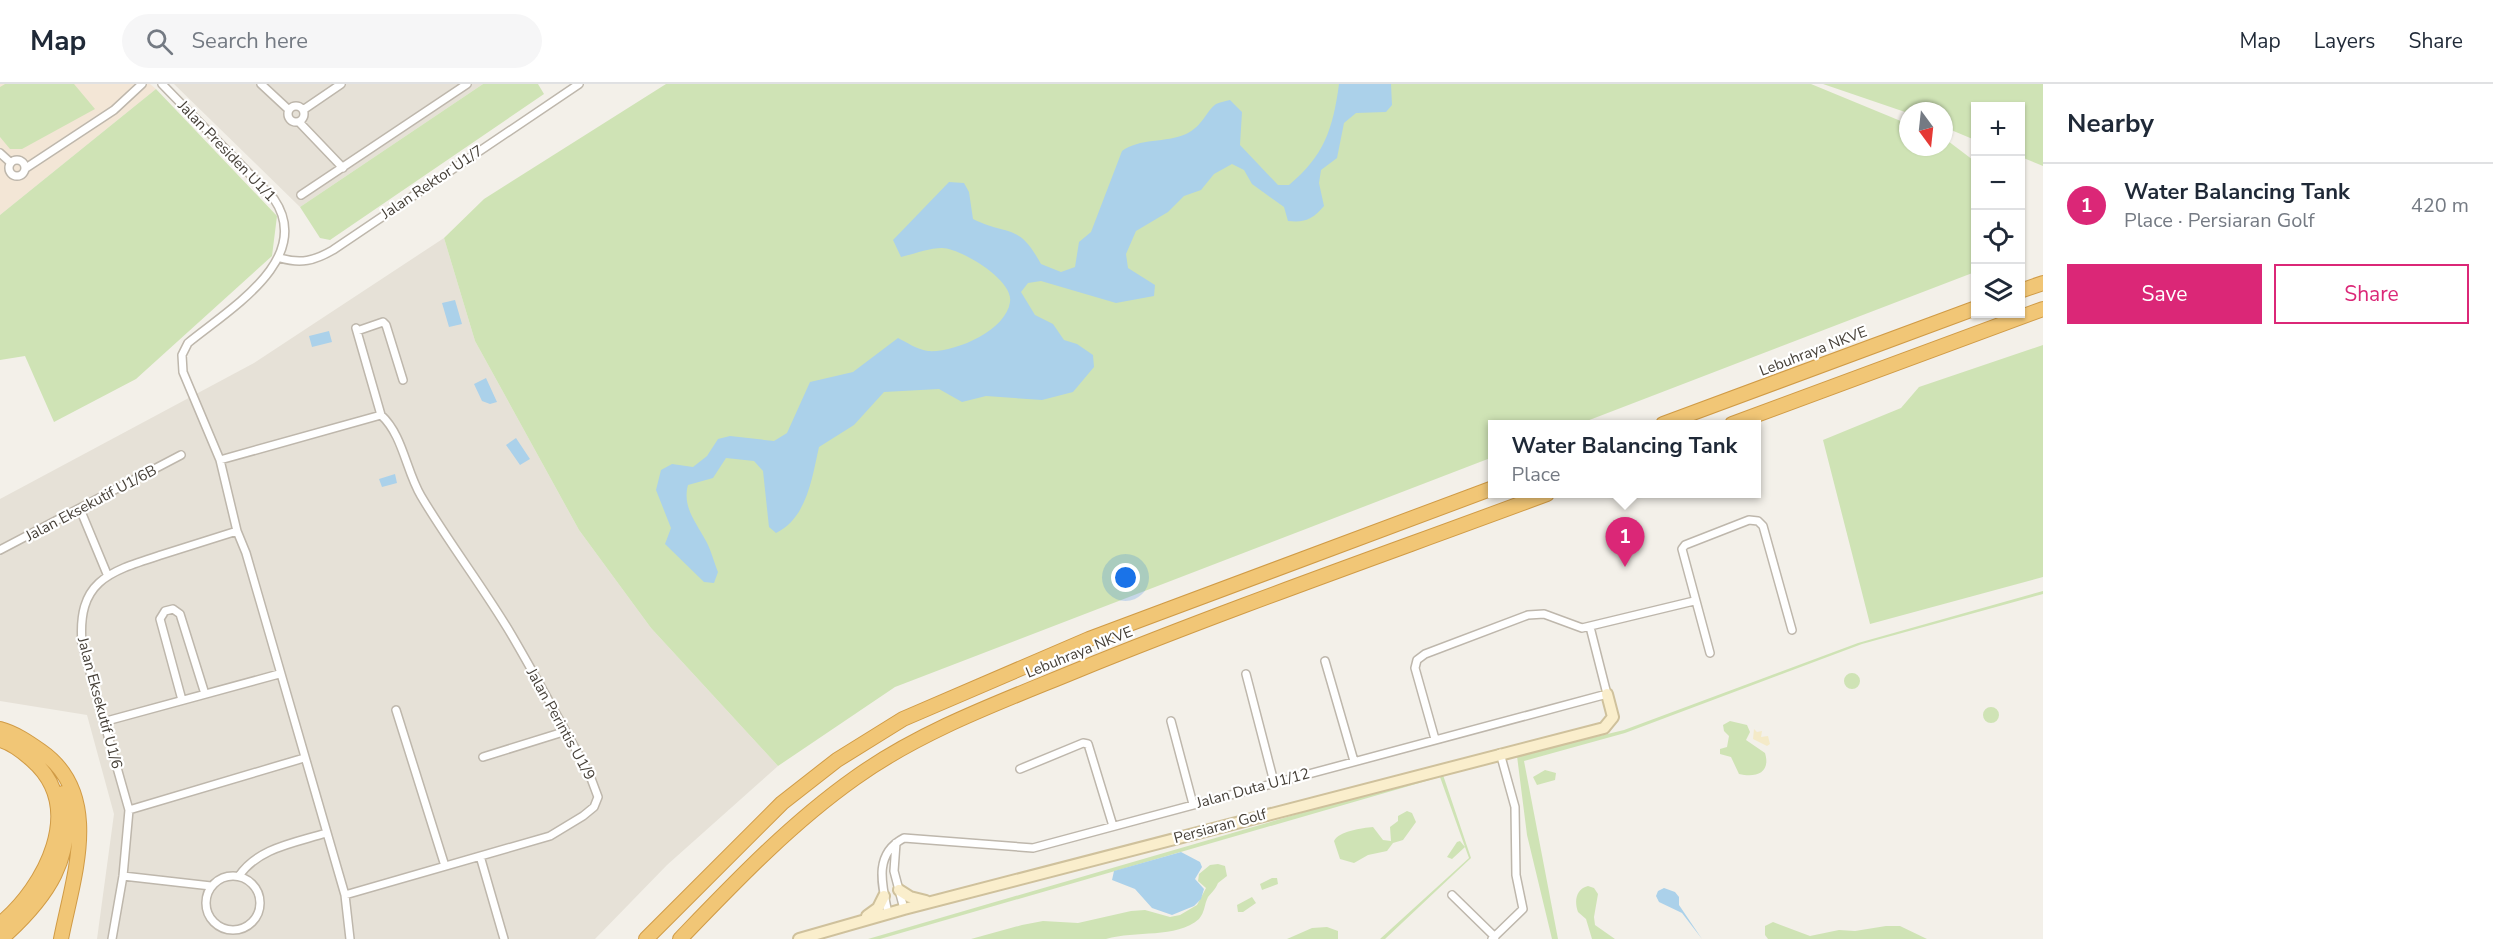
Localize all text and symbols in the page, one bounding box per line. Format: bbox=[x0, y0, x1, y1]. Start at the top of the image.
search box bbox=[122, 14, 542, 68]
text: Map bbox=[30, 22, 86, 60]
icon: search bbox=[143, 25, 176, 58]
text: Search here bbox=[191, 26, 308, 56]
text: Map bbox=[2239, 27, 2281, 55]
text: Layers bbox=[2314, 27, 2375, 55]
text: Share bbox=[2408, 27, 2463, 55]
street label: Jalan Presiden U1/1 bbox=[173, 95, 280, 206]
north arrow bbox=[1899, 102, 1953, 156]
map controls bbox=[1971, 102, 2025, 318]
button: + bbox=[1971, 102, 2025, 156]
text: Nearby bbox=[2067, 106, 2154, 141]
street label: Jalan Rektor U1/7 bbox=[376, 141, 487, 224]
button: − bbox=[1971, 156, 2025, 210]
text: Water Balancing Tank bbox=[2124, 177, 2350, 207]
text: 1 bbox=[2081, 192, 2093, 219]
text: 420 m bbox=[2411, 192, 2469, 219]
text: Place · Persiaran Golf bbox=[2124, 207, 2315, 234]
button: locate bbox=[1971, 210, 2025, 264]
button: layers bbox=[1971, 264, 2025, 318]
button: Save bbox=[2067, 264, 2262, 324]
button: Share bbox=[2274, 264, 2469, 324]
street label: Lebuhraya NKVE bbox=[1756, 321, 1870, 381]
popup bbox=[1488, 420, 1761, 498]
text: Water Balancing Tank bbox=[1512, 431, 1737, 461]
street label: Jalan Eksekutif U1/6B bbox=[21, 460, 160, 546]
text: Place bbox=[1512, 461, 1560, 488]
pin: 1 bbox=[1606, 518, 1644, 567]
your location bbox=[1111, 563, 1140, 592]
street label: Lebuhraya NKVE bbox=[1023, 621, 1135, 683]
street label: Jalan Eksekutif U1/6 bbox=[73, 634, 127, 771]
street label: Jalan Perintis U1/9 bbox=[521, 664, 600, 784]
street label: Jalan Duta U1/12 bbox=[1193, 763, 1312, 813]
street label: Persiaran Golf bbox=[1171, 804, 1270, 848]

